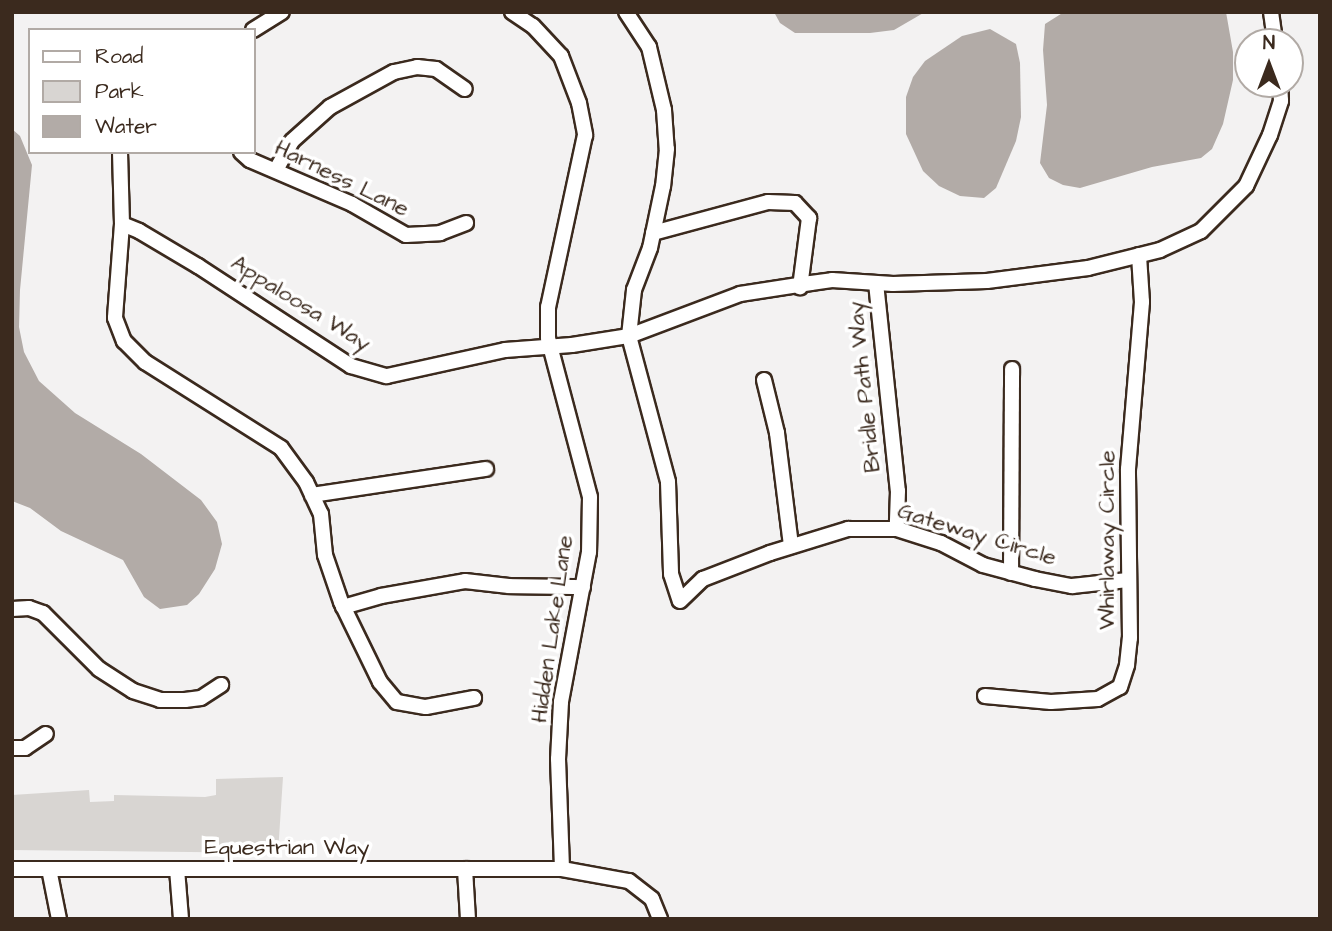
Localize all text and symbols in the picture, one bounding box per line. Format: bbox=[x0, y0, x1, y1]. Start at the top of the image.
legend bbox=[28, 28, 256, 154]
north arrow bbox=[1234, 28, 1304, 98]
text: N bbox=[1263, 30, 1275, 57]
text: Road bbox=[95, 42, 143, 71]
text: Park bbox=[95, 77, 144, 106]
text: Water bbox=[95, 112, 157, 141]
street label: Harness Lane bbox=[270, 134, 414, 222]
street label: Appaloosa Way bbox=[226, 249, 376, 357]
street label: Bridle Path Way bbox=[841, 300, 887, 474]
street label: Whirlaway Circle bbox=[1093, 450, 1121, 630]
street label: Gateway Circle bbox=[894, 497, 1060, 571]
street label: Hidden Lake Lane bbox=[525, 533, 579, 725]
street label: Equestrian Way bbox=[205, 833, 369, 861]

